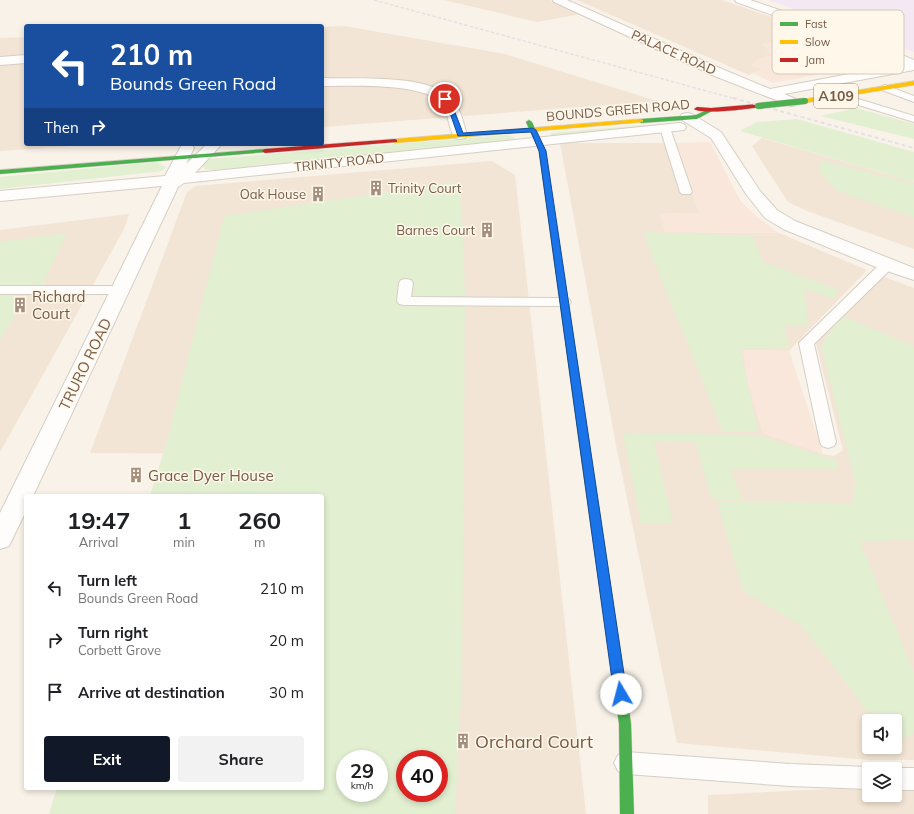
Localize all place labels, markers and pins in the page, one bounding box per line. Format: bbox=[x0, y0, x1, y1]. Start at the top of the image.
pin bbox=[428, 82, 462, 116]
building icon: Trinity Court bbox=[367, 179, 385, 197]
place label: Trinity Court bbox=[388, 180, 462, 196]
building icon: Oak House bbox=[309, 185, 327, 203]
place label: Oak House bbox=[240, 186, 306, 202]
building icon: Barnes Court bbox=[478, 221, 496, 239]
place label: Barnes Court bbox=[396, 222, 475, 238]
place label: Richard Court bbox=[32, 287, 86, 323]
building icon: Richard Court bbox=[11, 296, 29, 314]
building icon: Grace Dyer House bbox=[127, 466, 145, 484]
place label: Grace Dyer House bbox=[148, 466, 274, 485]
place label: Orchard Court bbox=[475, 730, 593, 753]
building icon: Orchard Court bbox=[454, 732, 472, 750]

